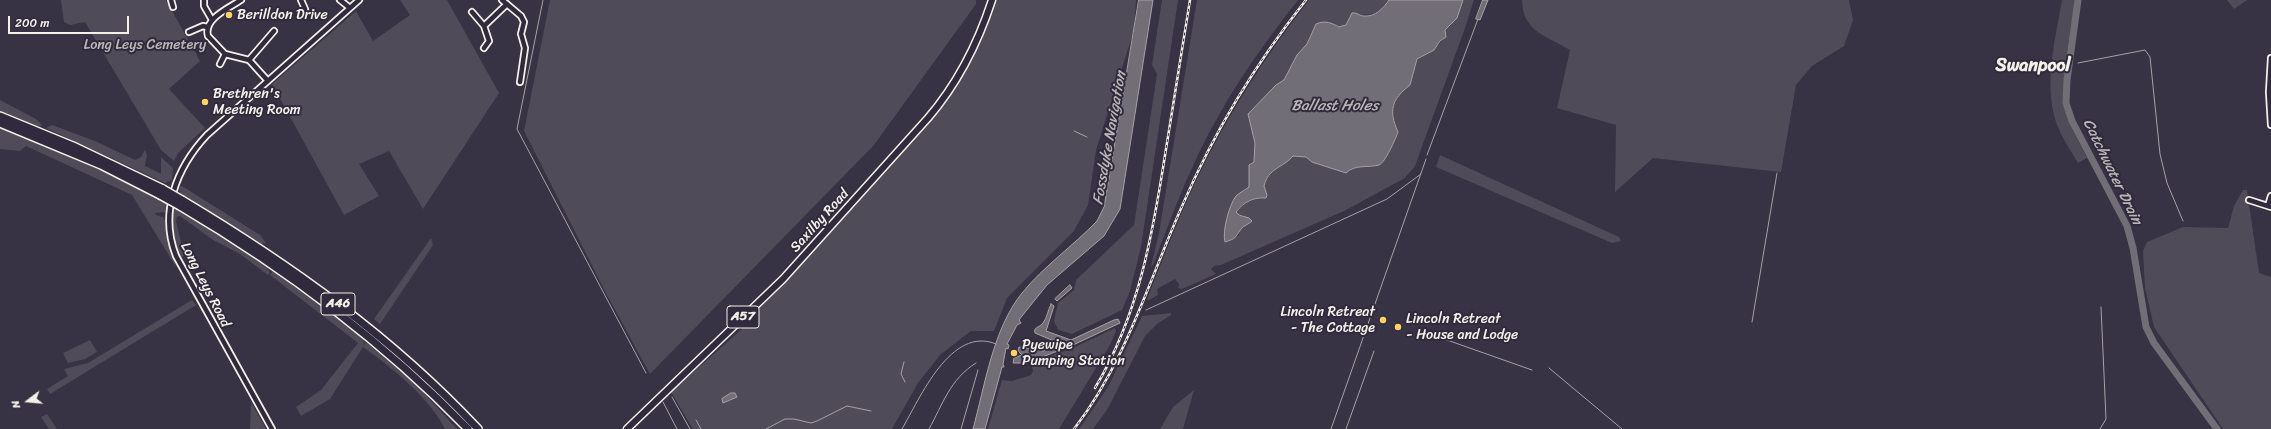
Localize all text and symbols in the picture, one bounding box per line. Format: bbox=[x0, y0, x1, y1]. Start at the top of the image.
place label: Berilldon Drive bbox=[237, 7, 328, 23]
scale bar bbox=[10, 8, 131, 34]
marker: Berilldon Drive bbox=[224, 10, 234, 20]
text: 200 m bbox=[15, 12, 49, 34]
park label: Long Leys Cemetery bbox=[84, 37, 206, 53]
district label: Swanpool bbox=[1995, 55, 2071, 77]
water label: Fossdyke Navigation bbox=[1089, 70, 1131, 206]
place label: Brethren's Meeting Room bbox=[213, 86, 301, 118]
marker: Brethren's Meeting Room bbox=[200, 97, 210, 107]
water label: Ballast Holes bbox=[1292, 97, 1378, 115]
water label: Catchwater Drain bbox=[2079, 116, 2145, 228]
street label: Saxilby Road bbox=[787, 186, 853, 256]
street label: Long Leys Road bbox=[176, 240, 234, 330]
road number: A46 bbox=[321, 293, 355, 315]
place label: Lincoln Retreat - The Cottage bbox=[1280, 304, 1375, 336]
road number: A57 bbox=[727, 306, 759, 328]
place label: Lincoln Retreat - House and Lodge bbox=[1406, 311, 1518, 344]
marker: Lincoln Retreat - The Cottage bbox=[1378, 315, 1388, 325]
marker: Lincoln Retreat - House and Lodge bbox=[1393, 322, 1403, 332]
place label: Pyewipe Pumping Station bbox=[1022, 337, 1125, 370]
marker: Pyewipe Pumping Station bbox=[1009, 348, 1019, 358]
north arrow bbox=[8, 381, 48, 421]
text: N bbox=[6, 398, 26, 411]

